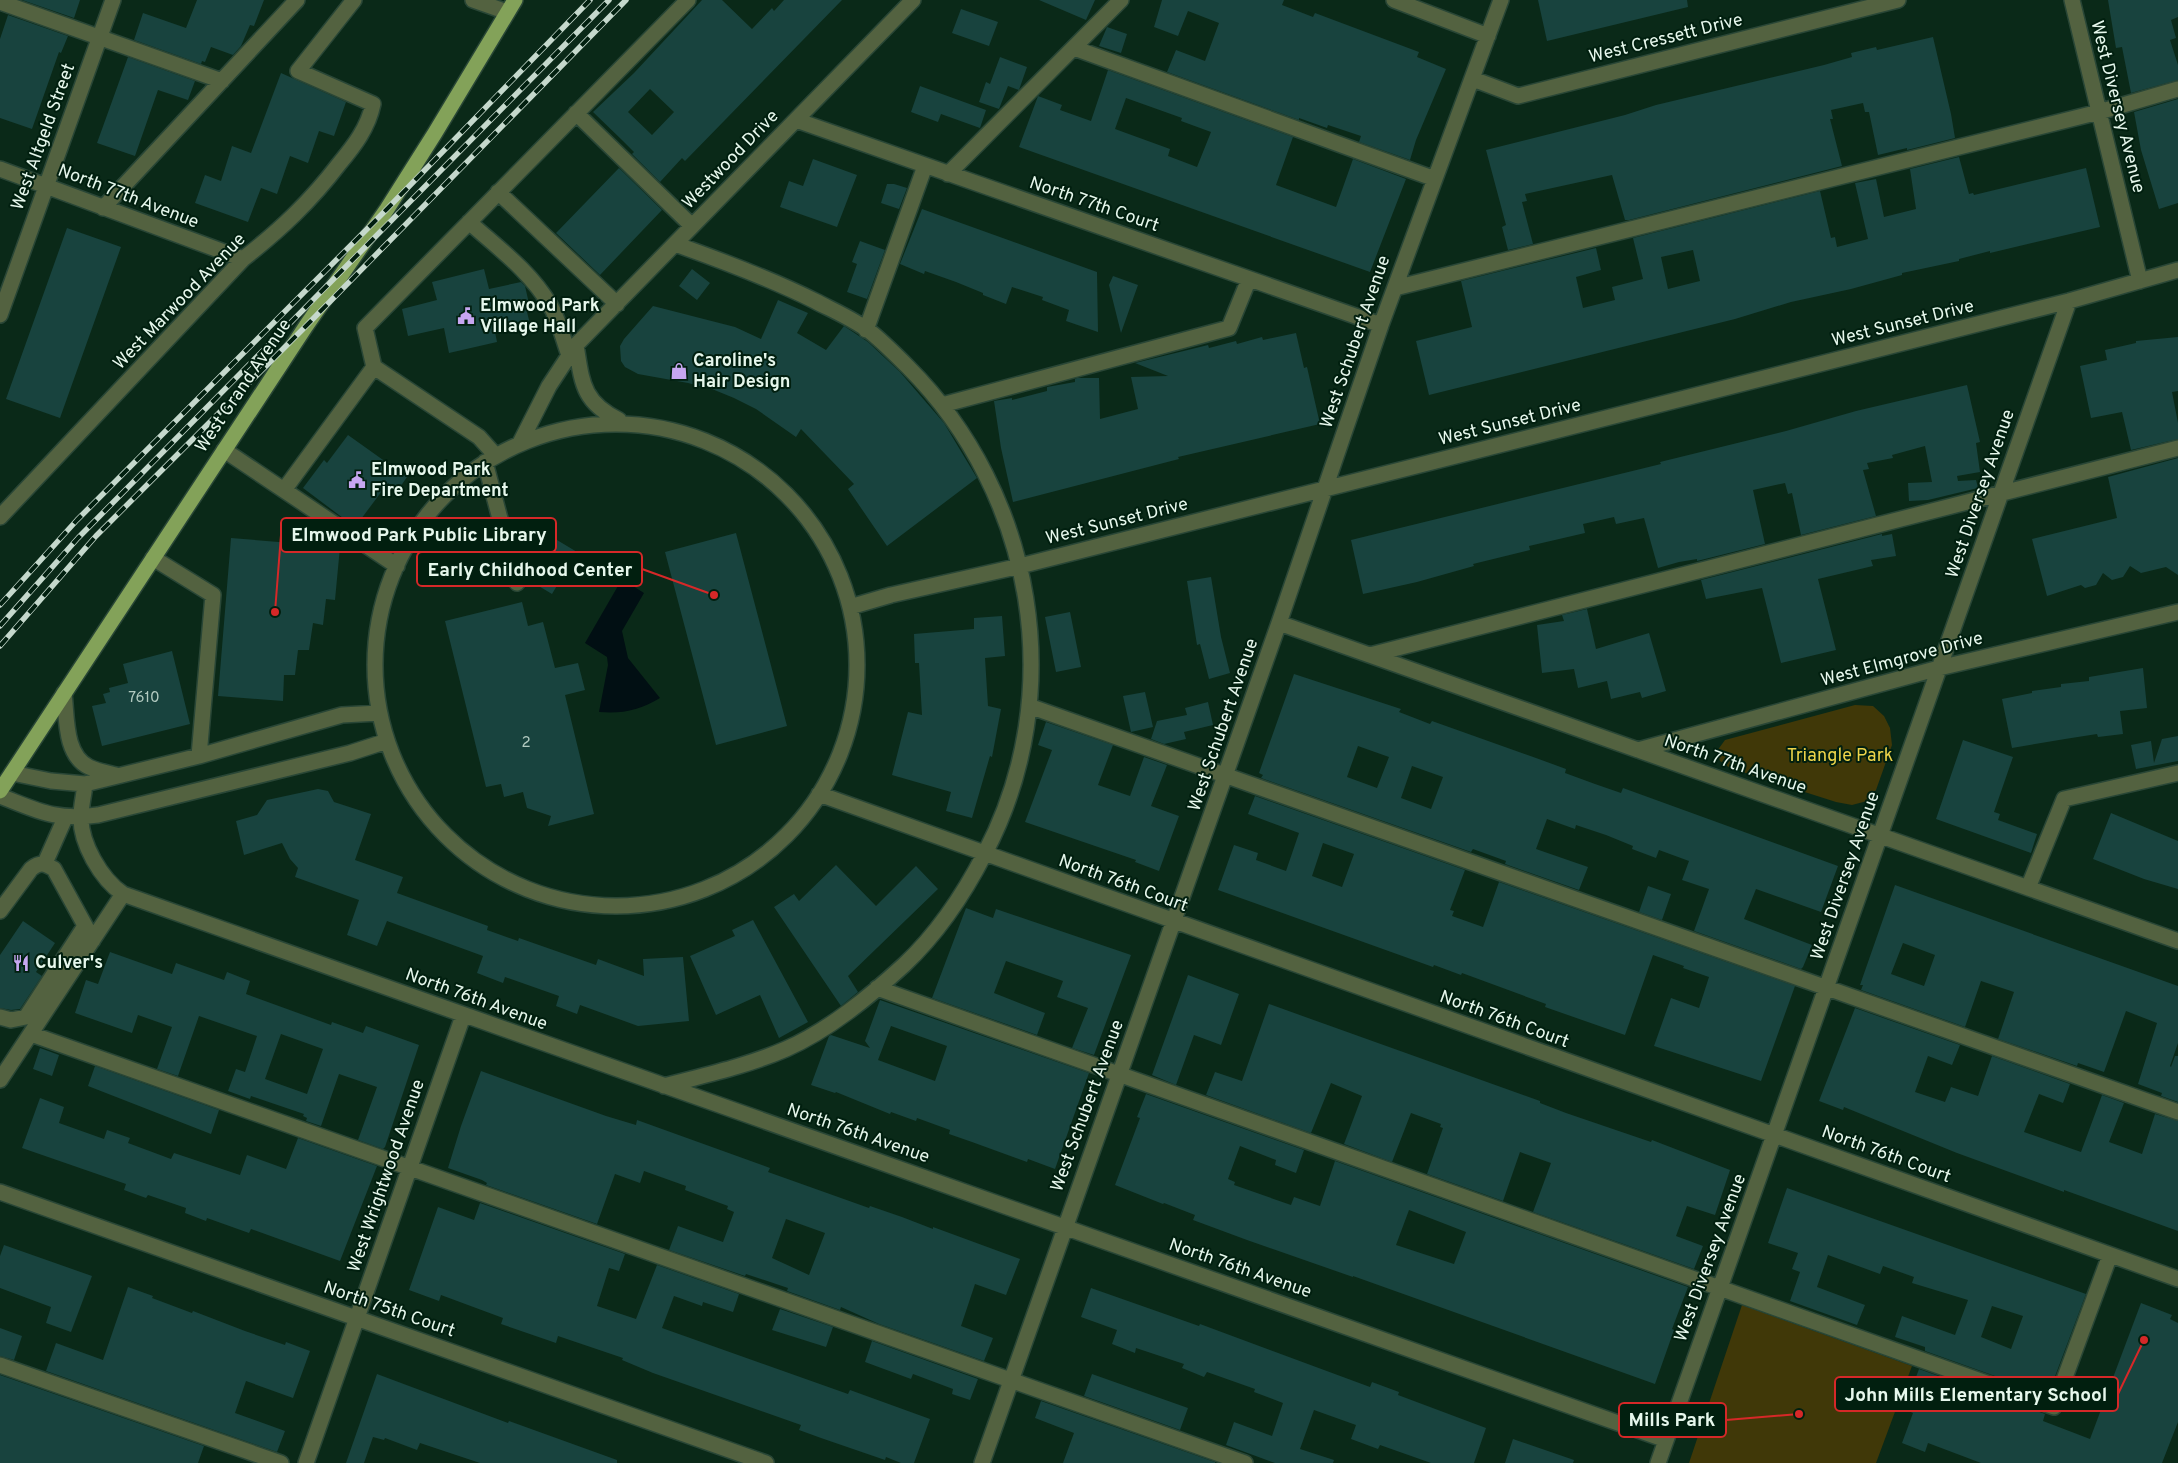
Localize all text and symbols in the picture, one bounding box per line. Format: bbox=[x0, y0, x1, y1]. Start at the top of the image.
street label: West Cressett Drive bbox=[1587, 9, 1745, 69]
street label: West Diversey Avenue bbox=[2084, 18, 2150, 196]
street label: West Altgeld Street bbox=[7, 60, 81, 214]
street label: Westwood Drive bbox=[678, 105, 784, 215]
street label: North 77th Avenue bbox=[54, 160, 202, 234]
street label: North 77th Court bbox=[1026, 172, 1162, 238]
street label: West Marwood Avenue bbox=[109, 229, 251, 375]
street label: West Schubert Avenue bbox=[1316, 253, 1396, 431]
place label: Elmwood Park Village Hall bbox=[480, 295, 600, 339]
street label: West Sunset Drive bbox=[1829, 295, 1977, 353]
public building icon: Elmwood Park Village Hall bbox=[456, 306, 476, 326]
street label: West Grand Avenue bbox=[191, 315, 297, 457]
place label: Caroline's Hair Design bbox=[693, 350, 791, 394]
shop icon: Caroline's Hair Design bbox=[669, 361, 689, 381]
street label: West Sunset Drive bbox=[1436, 394, 1584, 452]
street label: West Diversey Avenue bbox=[1941, 407, 2021, 581]
place label: Elmwood Park Fire Department bbox=[371, 459, 509, 503]
public building icon: Elmwood Park Fire Department bbox=[347, 470, 367, 490]
street label: West Sunset Drive bbox=[1043, 493, 1191, 551]
callout: Elmwood Park Public Library bbox=[281, 518, 556, 552]
text: Elmwood Park Public Library bbox=[291, 524, 547, 548]
callout: Early Childhood Center bbox=[417, 552, 642, 586]
text: Early Childhood Center bbox=[428, 559, 633, 583]
street label: West Elmgrove Drive bbox=[1818, 627, 1986, 693]
street label: West Schubert Avenue bbox=[1184, 636, 1264, 814]
house number: 7610 bbox=[128, 689, 160, 708]
street label: North 77th Avenue bbox=[1661, 730, 1809, 800]
house number: 2 bbox=[521, 734, 531, 753]
park label: Triangle Park bbox=[1787, 745, 1893, 768]
street label: West Diversey Avenue bbox=[1806, 789, 1886, 963]
street label: North 76th Court bbox=[1055, 850, 1191, 918]
place label: Culver's bbox=[35, 952, 103, 975]
restaurant icon: Culver's bbox=[11, 953, 31, 973]
street label: North 76th Avenue bbox=[402, 964, 550, 1036]
street label: North 76th Court bbox=[1436, 986, 1572, 1054]
street label: West Schubert Avenue bbox=[1046, 1017, 1130, 1195]
street label: West Wrightwood Avenue bbox=[343, 1077, 431, 1275]
street label: North 76th Avenue bbox=[784, 1099, 932, 1169]
street label: North 76th Court bbox=[1818, 1121, 1954, 1189]
street label: West Diversey Avenue bbox=[1670, 1171, 1752, 1345]
street label: North 76th Avenue bbox=[1166, 1234, 1314, 1304]
street label: North 75th Court bbox=[320, 1277, 458, 1343]
callout: John Mills Elementary School bbox=[1835, 1377, 2118, 1411]
text: John Mills Elementary School bbox=[1845, 1384, 2107, 1408]
callout: Mills Park bbox=[1619, 1403, 1726, 1437]
text: Mills Park bbox=[1629, 1409, 1716, 1433]

